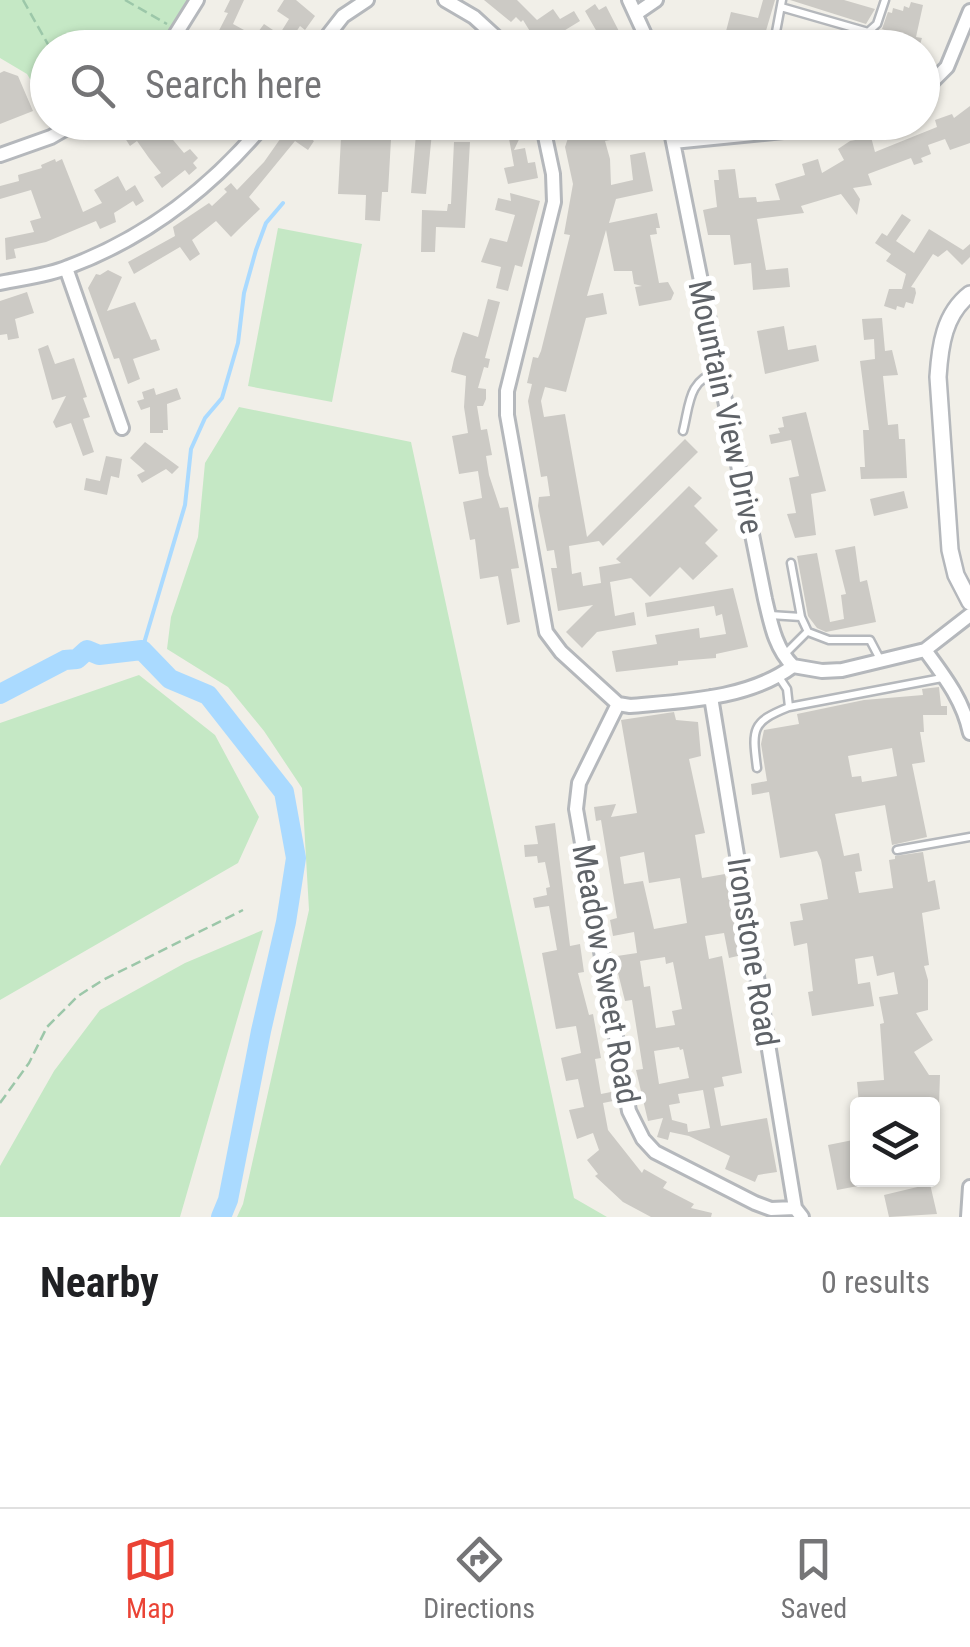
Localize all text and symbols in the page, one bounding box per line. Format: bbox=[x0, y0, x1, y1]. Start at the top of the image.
search box bbox=[30, 30, 940, 140]
icon: search bbox=[65, 58, 120, 113]
text: Search here bbox=[145, 63, 322, 107]
street label: Mountain View Drive bbox=[681, 277, 771, 537]
street label: Meadow Sweet Road bbox=[564, 841, 648, 1107]
street label: Ironstone Road bbox=[719, 855, 787, 1049]
map controls bbox=[850, 1097, 940, 1187]
button: layers bbox=[850, 1097, 940, 1187]
text: Nearby bbox=[40, 1258, 159, 1307]
text: 0 results bbox=[821, 1263, 930, 1301]
tab: Map bbox=[123, 1532, 178, 1625]
tab: Directions bbox=[423, 1532, 535, 1625]
tab: Saved bbox=[781, 1532, 847, 1625]

